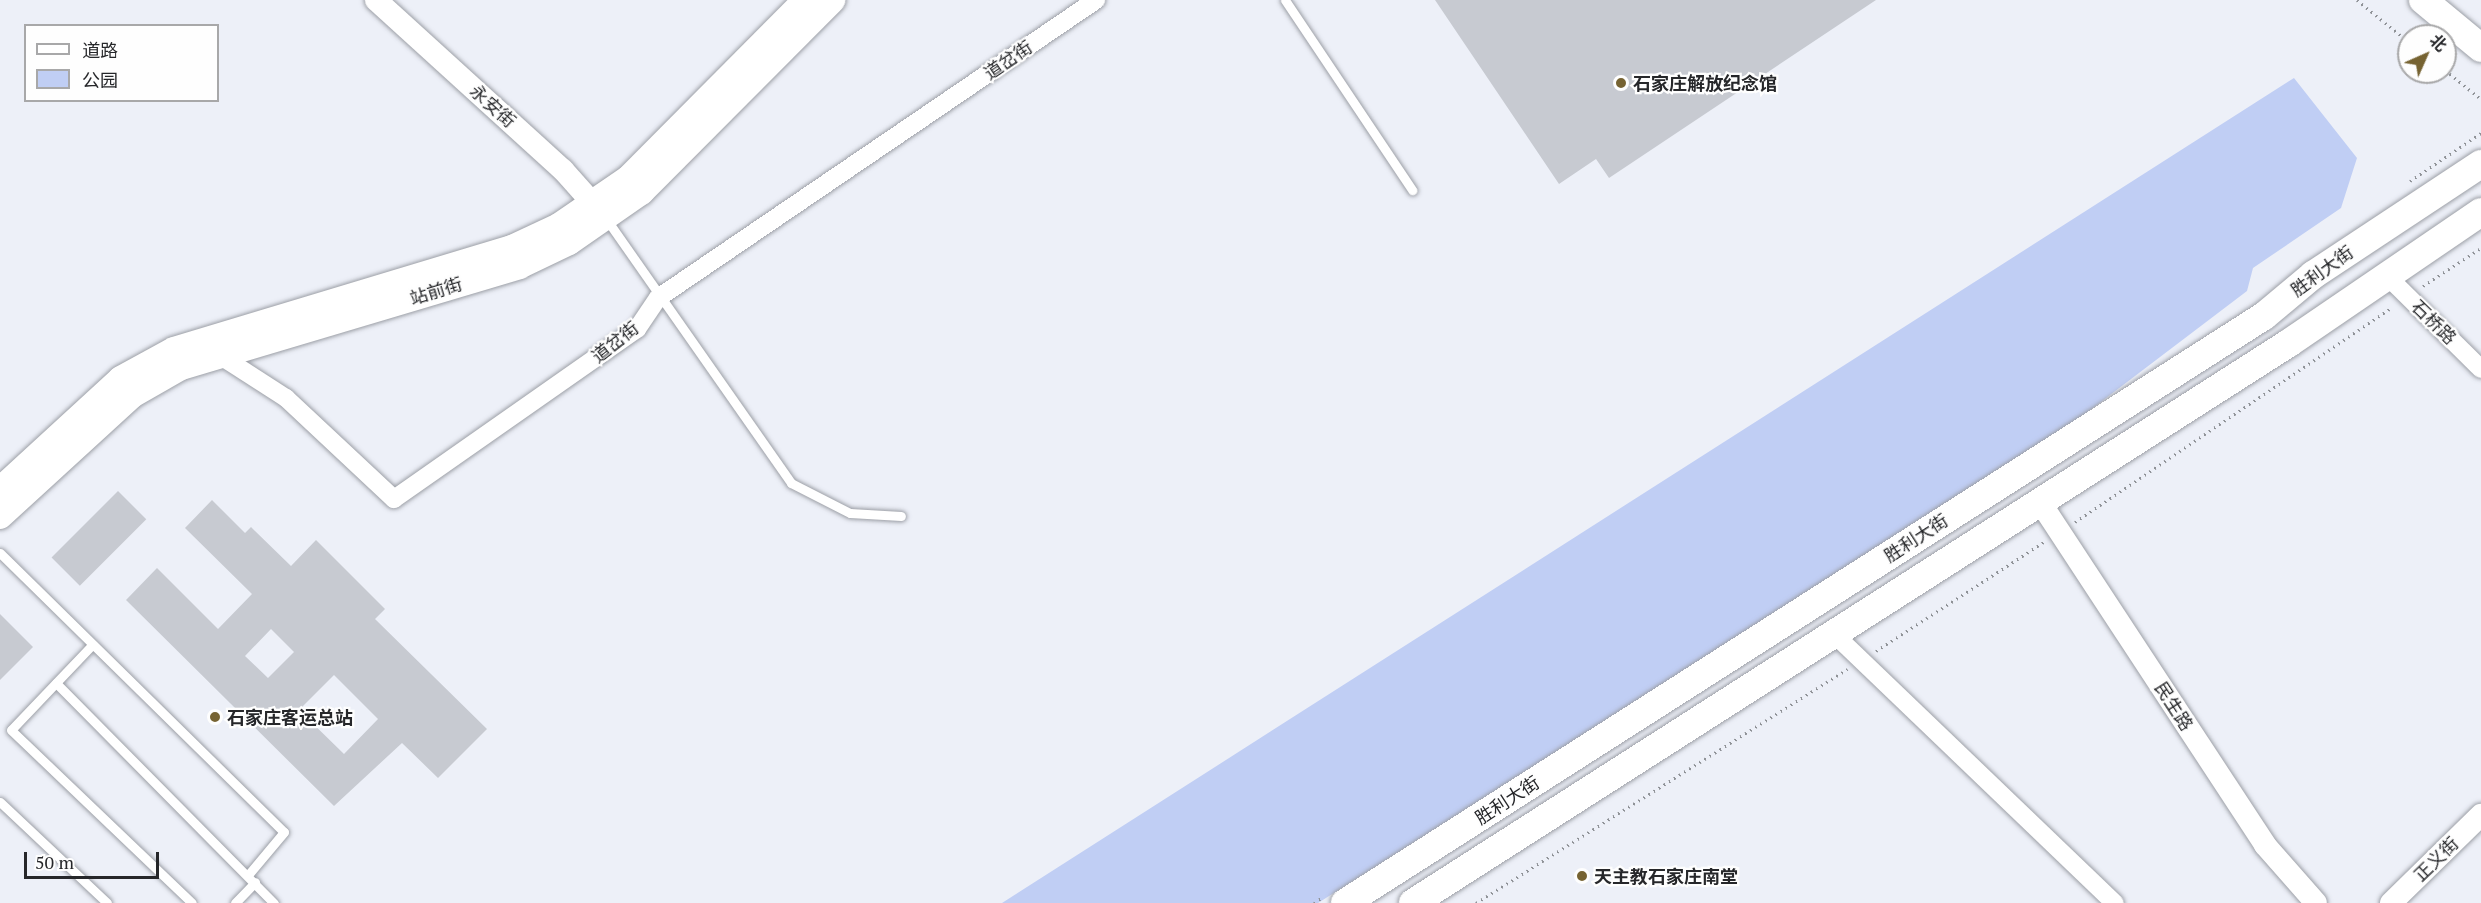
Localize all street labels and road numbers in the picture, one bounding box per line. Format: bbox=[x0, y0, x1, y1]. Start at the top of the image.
street label: 道岔街 bbox=[980, 36, 1036, 84]
street label: 永安街 bbox=[466, 80, 520, 132]
street label: 胜利大街 bbox=[2287, 241, 2357, 301]
street label: 站前街 bbox=[407, 273, 465, 309]
street label: 石桥路 bbox=[2407, 295, 2461, 349]
street label: 道岔街 bbox=[587, 317, 643, 367]
street label: 胜利大街 bbox=[1880, 509, 1952, 567]
street label: 民生路 bbox=[2150, 677, 2198, 735]
street label: 胜利大街 bbox=[1471, 771, 1543, 829]
street label: 正义街 bbox=[2409, 832, 2463, 886]

